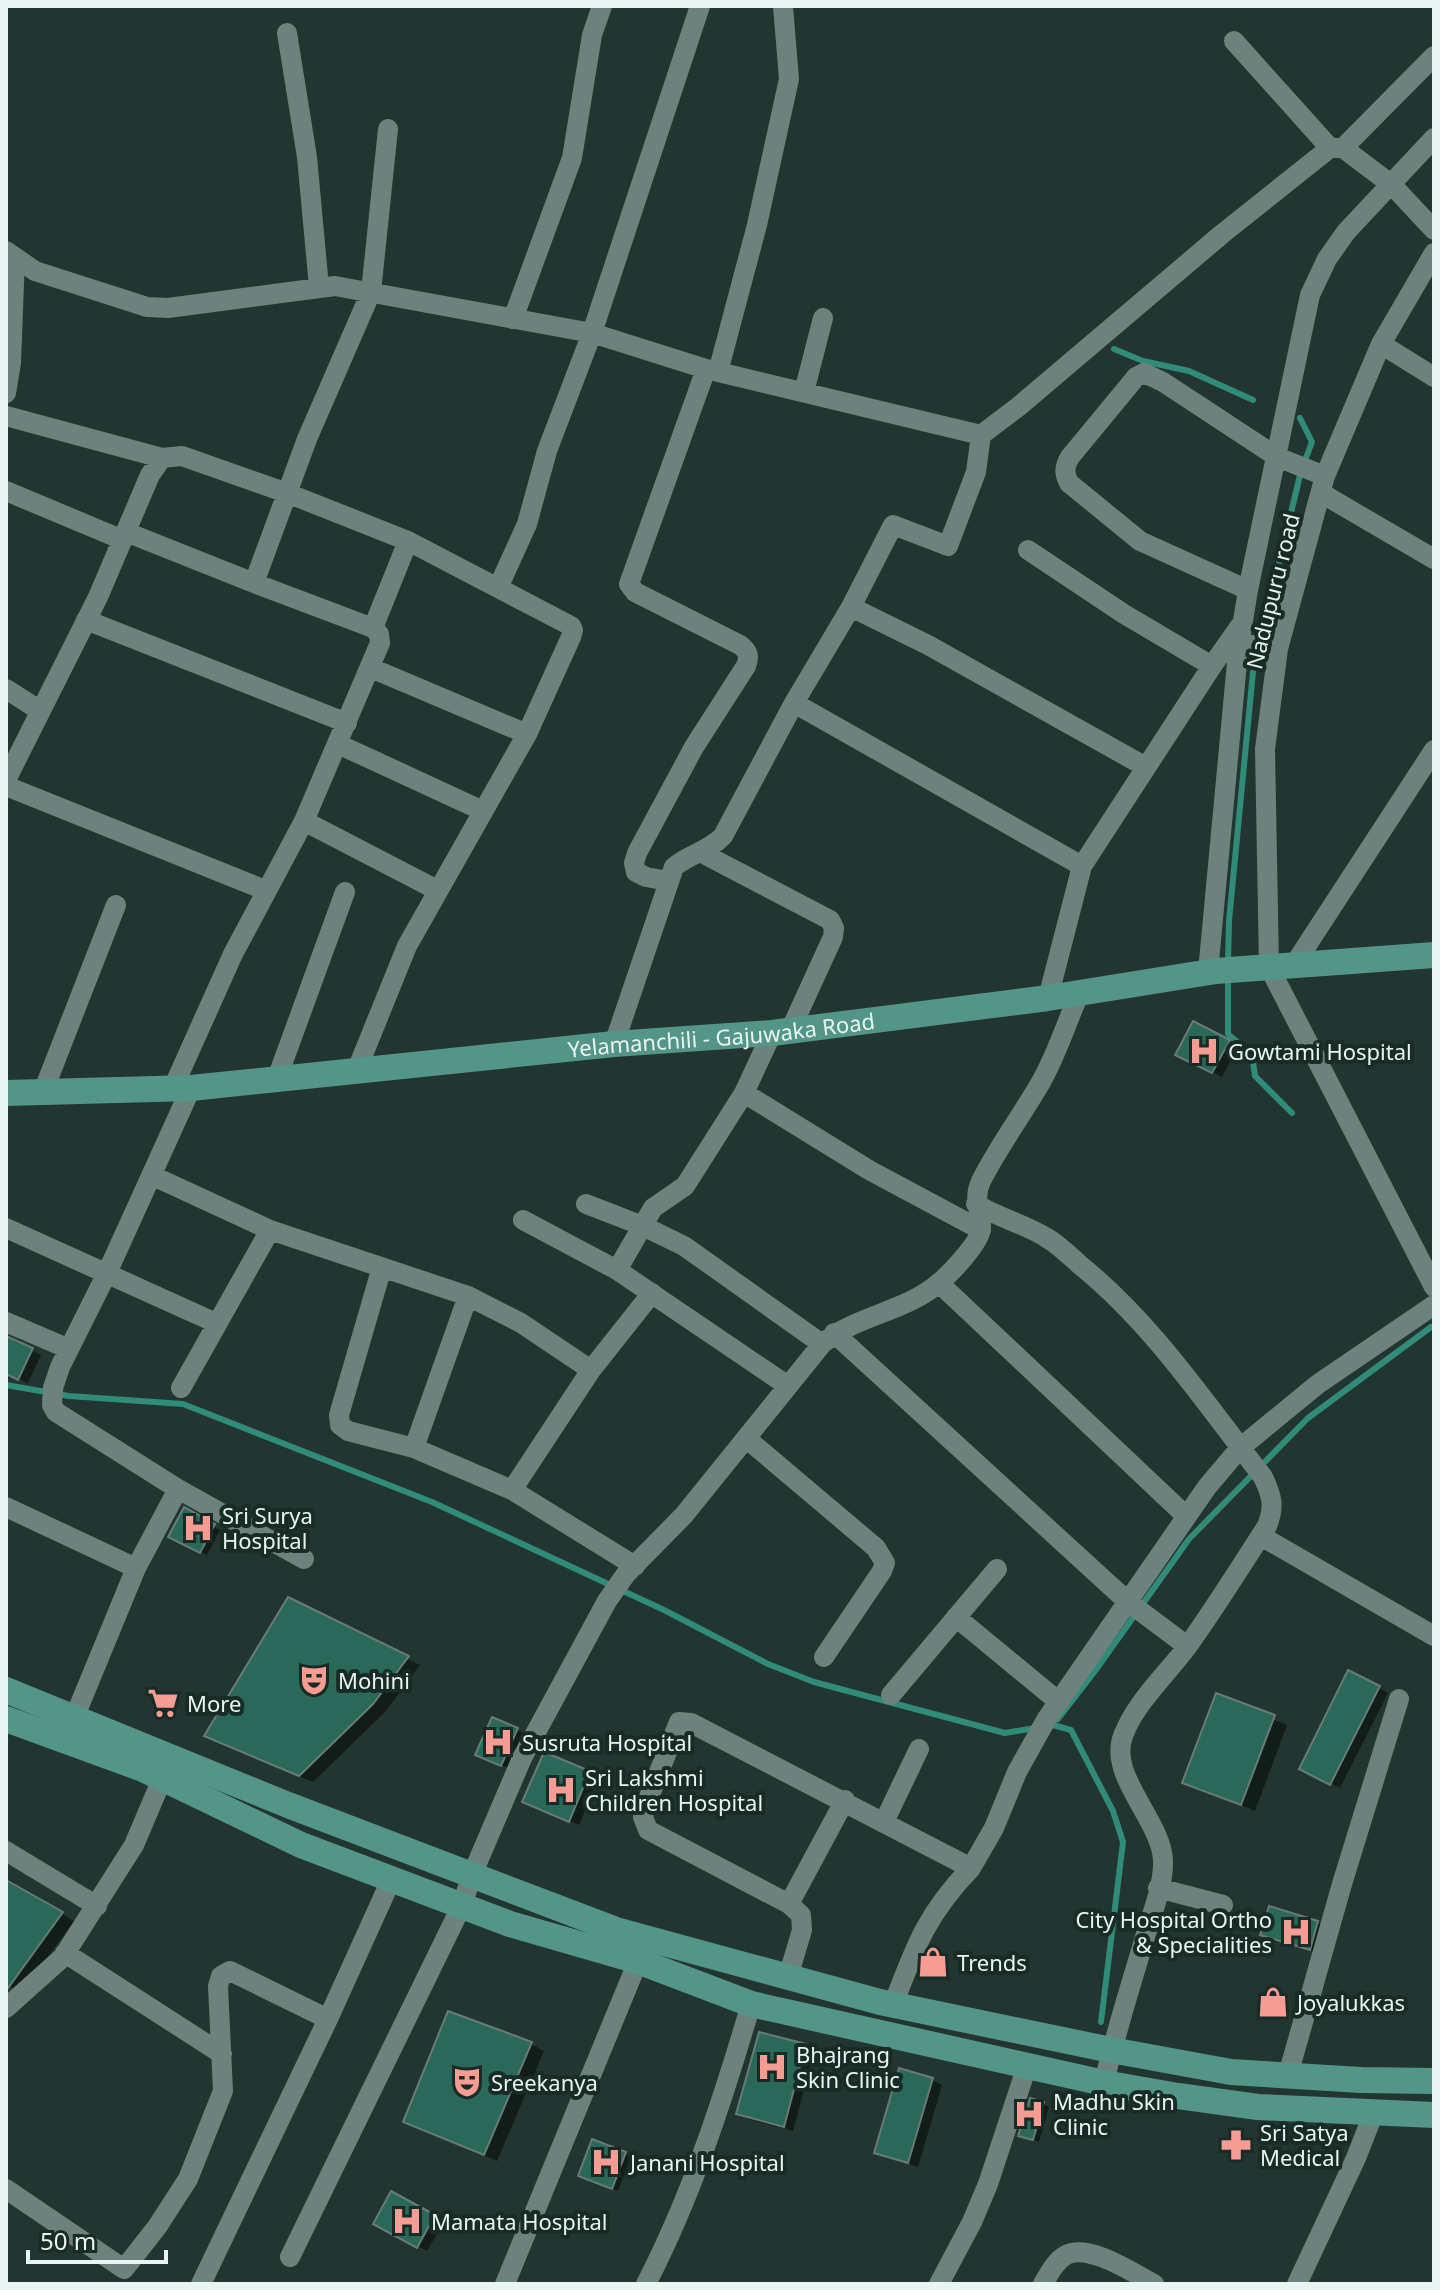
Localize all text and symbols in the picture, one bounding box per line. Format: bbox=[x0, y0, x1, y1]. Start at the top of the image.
street label: Nadupuru road bbox=[1238, 510, 1306, 672]
street label: Yelamanchili - Gajuwaka Road bbox=[566, 1005, 876, 1064]
hospital icon: Gowtami Hospital bbox=[1187, 1034, 1221, 1068]
place label: Gowtami Hospital bbox=[1228, 1036, 1412, 1066]
place label: Sri Surya Hospital bbox=[222, 1500, 313, 1555]
hospital icon: Sri Surya Hospital bbox=[181, 1511, 215, 1545]
theatre icon: Mohini bbox=[297, 1663, 331, 1697]
place label: Mohini bbox=[338, 1665, 410, 1695]
supermarket icon: More bbox=[146, 1686, 180, 1720]
place label: More bbox=[187, 1688, 241, 1718]
hospital icon: Susruta Hospital bbox=[481, 1725, 515, 1759]
place label: Susruta Hospital bbox=[522, 1727, 692, 1757]
place label: Sri Lakshmi Children Hospital bbox=[585, 1762, 763, 1817]
hospital icon: Sri Lakshmi Children Hospital bbox=[544, 1773, 578, 1807]
place label: City Hospital Ortho & Specialities bbox=[1075, 1904, 1272, 1959]
hospital icon: City Hospital Ortho & Specialities bbox=[1279, 1915, 1313, 1949]
shop icon: Trends bbox=[916, 1945, 950, 1979]
place label: Trends bbox=[957, 1947, 1027, 1977]
shop icon: Joyalukkas bbox=[1256, 1985, 1290, 2019]
place label: Joyalukkas bbox=[1295, 1987, 1405, 2017]
place label: Bhajrang Skin Clinic bbox=[796, 2039, 900, 2094]
hospital icon: Bhajrang Skin Clinic bbox=[755, 2050, 789, 2084]
theatre icon: Sreekanya bbox=[450, 2065, 484, 2099]
place label: Sreekanya bbox=[491, 2067, 598, 2097]
place label: Madhu Skin Clinic bbox=[1053, 2086, 1175, 2141]
hospital icon: Madhu Skin Clinic bbox=[1012, 2097, 1046, 2131]
place label: Sri Satya Medical bbox=[1260, 2117, 1348, 2172]
pharmacy icon: Sri Satya Medical bbox=[1219, 2128, 1253, 2162]
hospital icon: Janani Hospital bbox=[589, 2145, 623, 2179]
place label: Janani Hospital bbox=[628, 2147, 785, 2177]
hospital icon: Mamata Hospital bbox=[390, 2204, 424, 2238]
place label: Mamata Hospital bbox=[431, 2206, 608, 2236]
scale bar bbox=[28, 2214, 166, 2264]
text: 50 m bbox=[40, 2224, 96, 2257]

